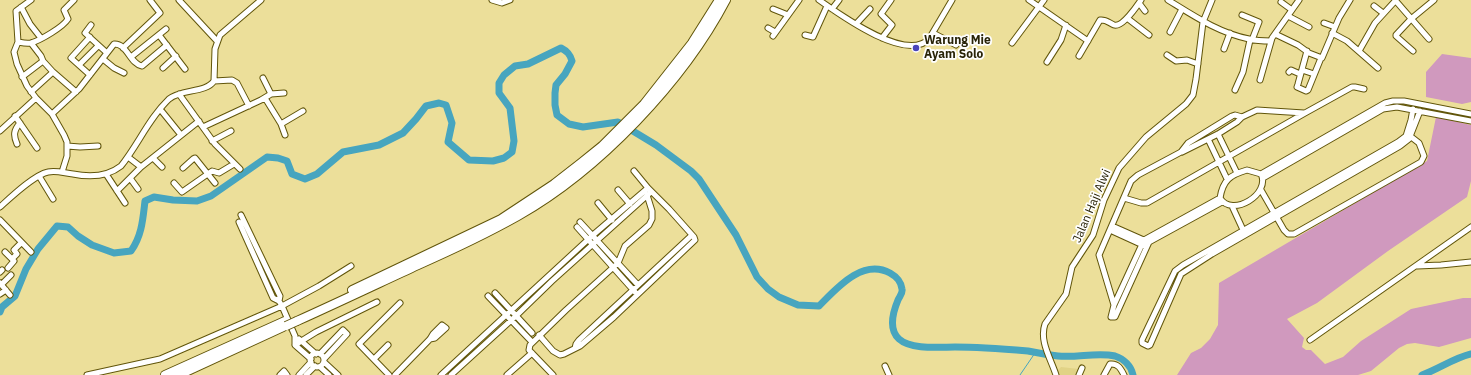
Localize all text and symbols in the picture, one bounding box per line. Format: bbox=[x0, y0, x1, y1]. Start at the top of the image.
place label: Warung Mie Ayam Solo bbox=[924, 34, 991, 62]
marker: Warung Mie Ayam Solo bbox=[911, 43, 921, 53]
street label: Jalan Haji Alwi bbox=[1070, 167, 1114, 245]

